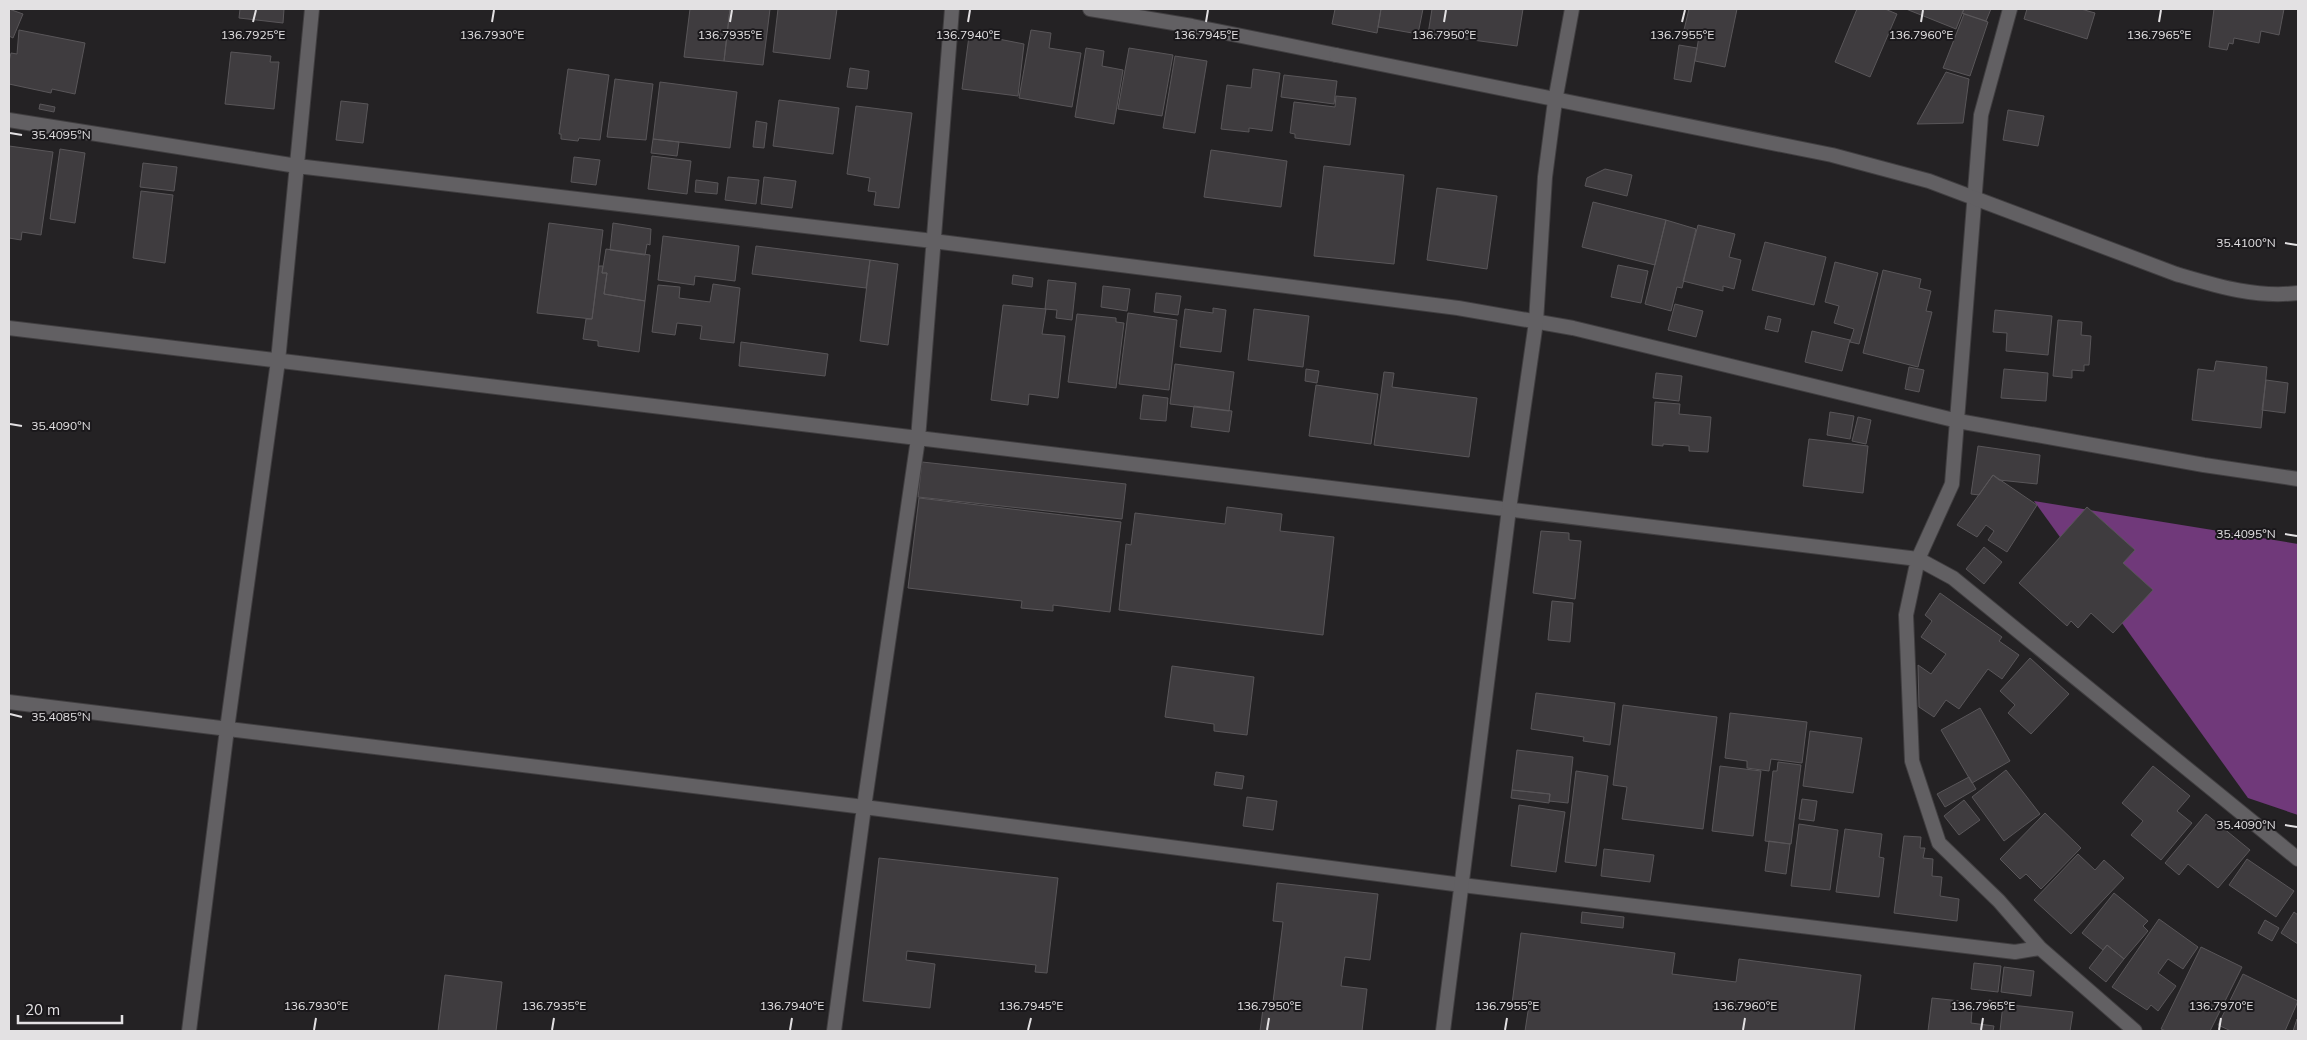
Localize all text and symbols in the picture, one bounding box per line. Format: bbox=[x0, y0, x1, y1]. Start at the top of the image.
text: 136.7925°E bbox=[221, 27, 285, 42]
text: 136.7930°E bbox=[460, 27, 524, 42]
text: 136.7935°E bbox=[698, 27, 762, 42]
text: 136.7940°E bbox=[936, 27, 1000, 42]
text: 136.7945°E bbox=[1174, 27, 1238, 42]
text: 136.7950°E bbox=[1412, 27, 1476, 42]
text: 136.7955°E bbox=[1650, 27, 1714, 42]
text: 136.7960°E bbox=[1889, 27, 1953, 42]
text: 136.7965°E bbox=[2127, 27, 2191, 42]
text: 35.4095°N bbox=[31, 127, 91, 142]
text: 35.4100°N bbox=[2216, 235, 2276, 250]
text: 35.4090°N bbox=[31, 418, 91, 433]
text: 35.4095°N bbox=[2216, 526, 2276, 541]
text: 35.4085°N bbox=[31, 709, 91, 724]
text: 35.4090°N bbox=[2216, 817, 2276, 832]
scale bar bbox=[18, 992, 121, 1024]
text: 136.7930°E bbox=[284, 998, 348, 1013]
text: 136.7935°E bbox=[522, 998, 586, 1013]
text: 136.7940°E bbox=[760, 998, 824, 1013]
text: 136.7945°E bbox=[999, 998, 1063, 1013]
text: 136.7950°E bbox=[1237, 998, 1301, 1013]
text: 136.7955°E bbox=[1475, 998, 1539, 1013]
text: 136.7960°E bbox=[1713, 998, 1777, 1013]
text: 136.7965°E bbox=[1951, 998, 2015, 1013]
text: 136.7970°E bbox=[2189, 998, 2253, 1013]
text: 20 m bbox=[25, 1000, 60, 1019]

